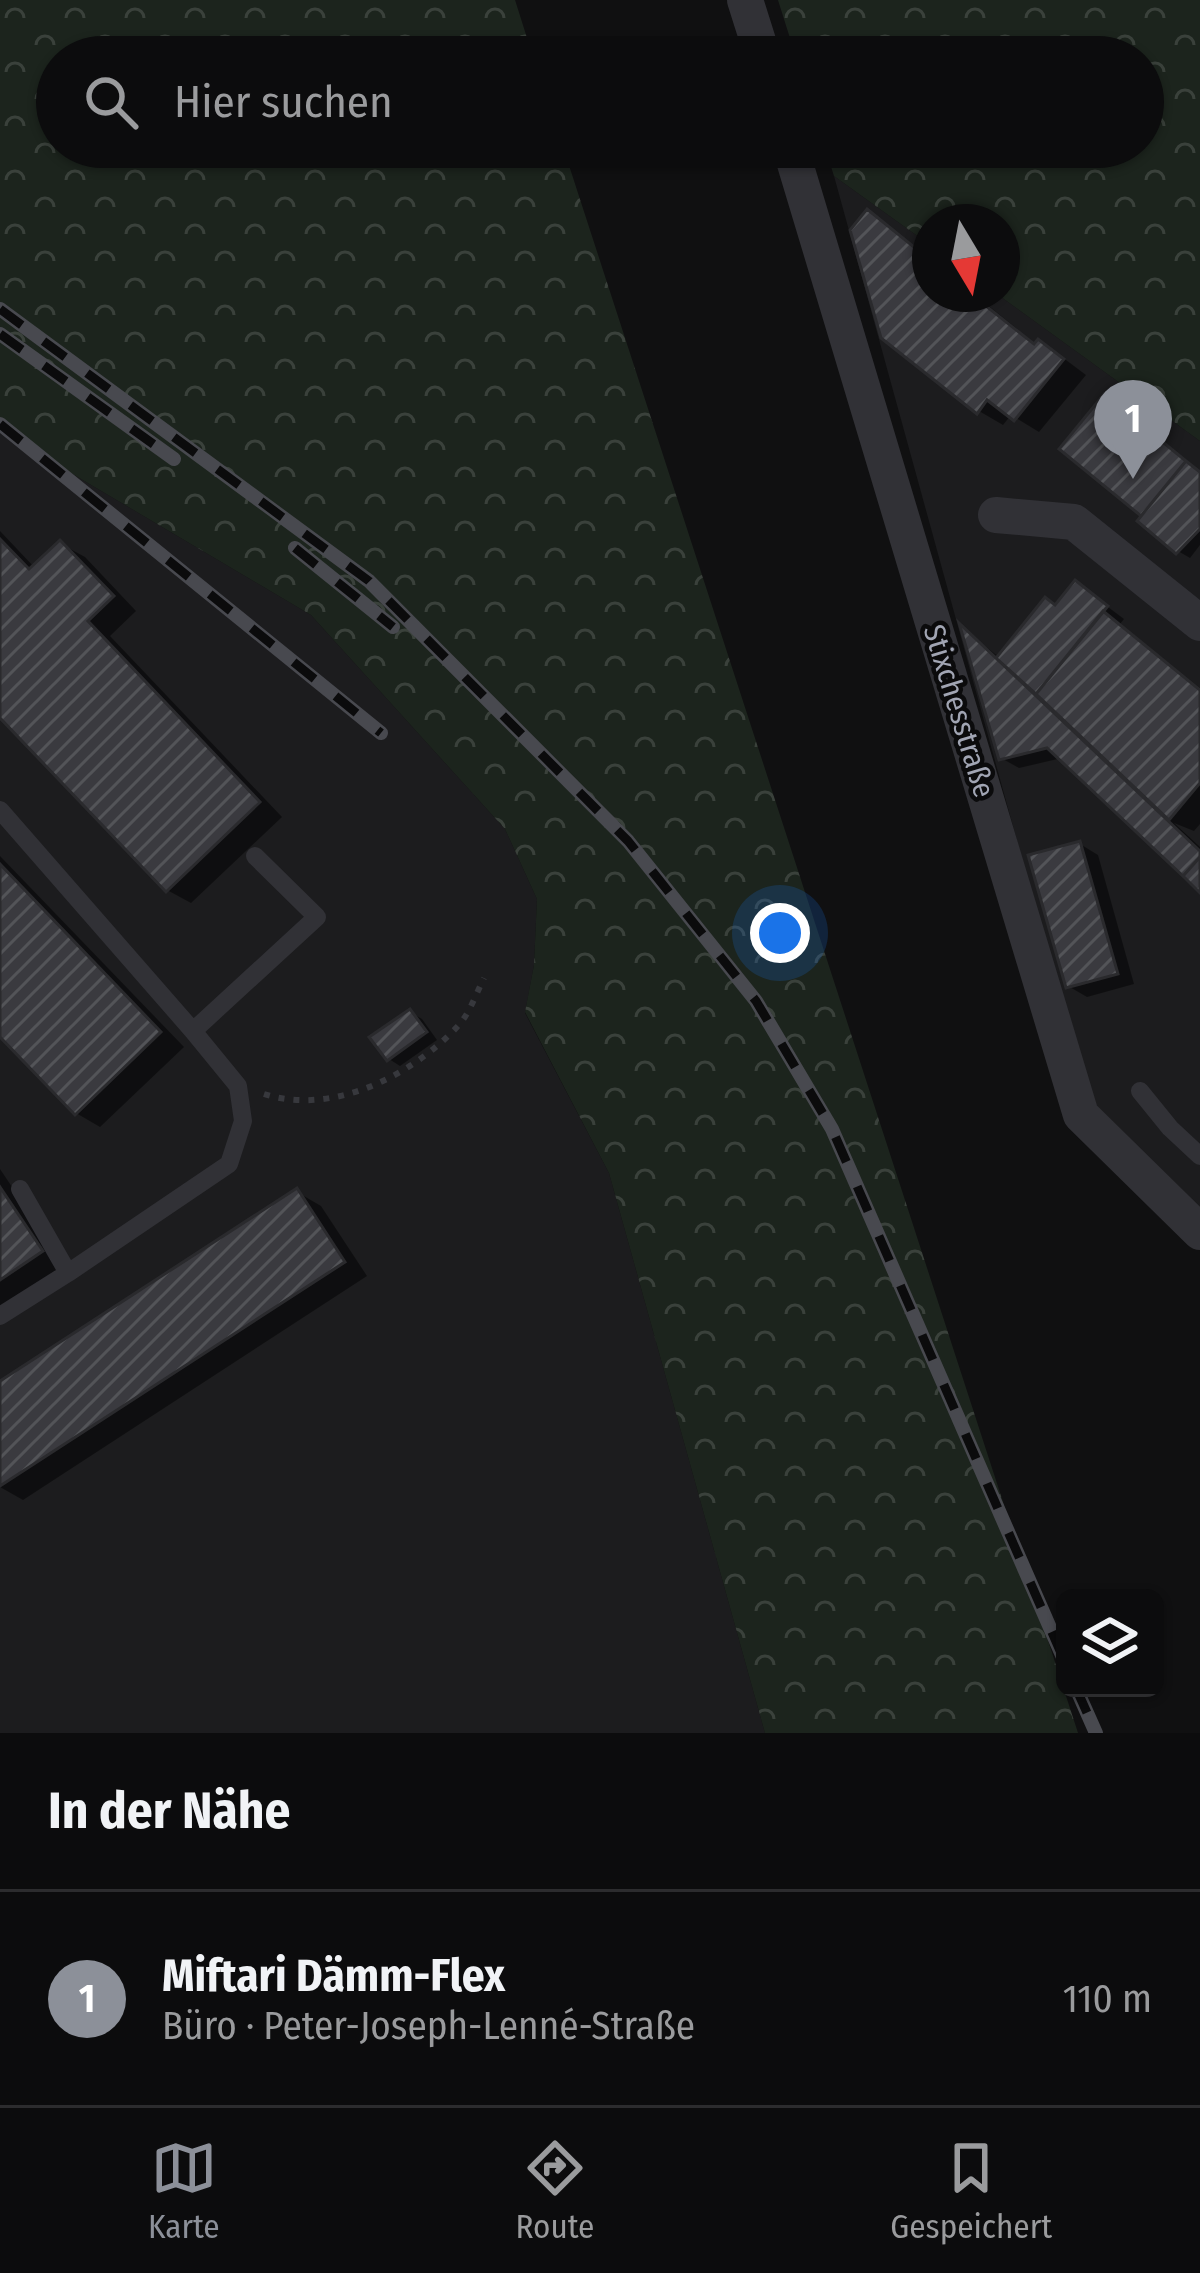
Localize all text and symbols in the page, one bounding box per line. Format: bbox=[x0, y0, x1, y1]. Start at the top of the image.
search box bbox=[36, 36, 1164, 168]
icon: search bbox=[78, 69, 144, 135]
text: Hier suchen bbox=[174, 75, 393, 129]
north arrow bbox=[912, 204, 1020, 312]
pin: 1 bbox=[1094, 380, 1172, 479]
street label: Stixchesstraße bbox=[916, 620, 1002, 802]
your location bbox=[750, 903, 810, 963]
map controls bbox=[1056, 1589, 1164, 1697]
button: layers bbox=[1056, 1589, 1164, 1697]
text: In der Nähe bbox=[48, 1780, 290, 1842]
text: Miftari Dämm-Flex bbox=[162, 1949, 505, 2003]
text: 1 bbox=[79, 1976, 95, 2022]
text: 110 m bbox=[1063, 1976, 1152, 2022]
text: Büro · Peter-Joseph-Lenné-Straße bbox=[162, 2003, 695, 2049]
tab: Karte bbox=[148, 2135, 220, 2247]
tab: Route bbox=[516, 2135, 594, 2247]
tab: Gespeichert bbox=[890, 2135, 1052, 2247]

